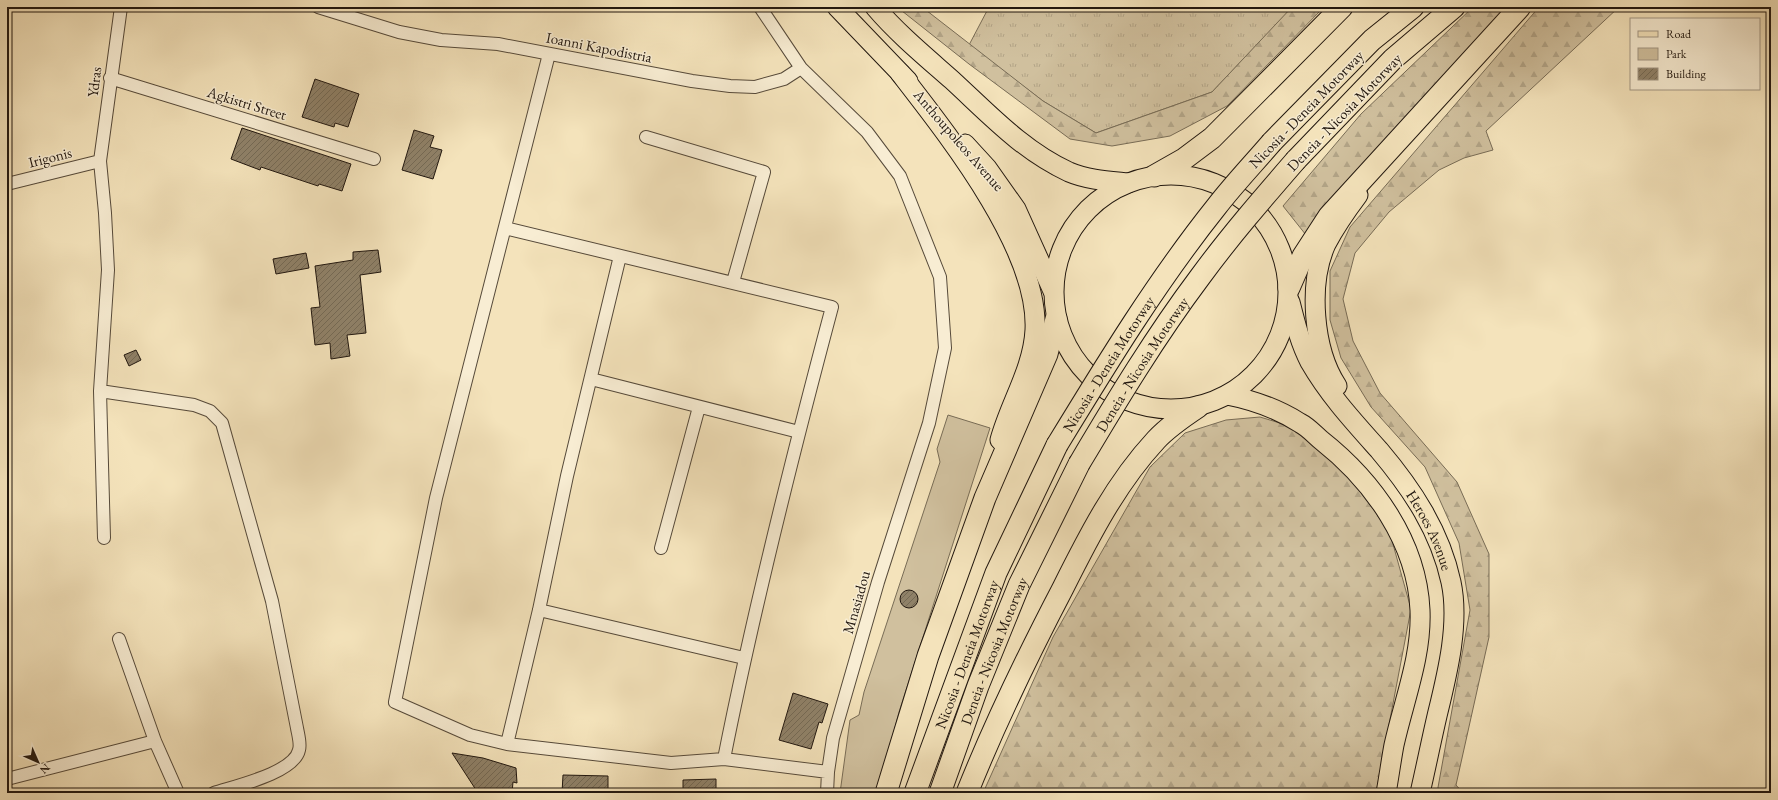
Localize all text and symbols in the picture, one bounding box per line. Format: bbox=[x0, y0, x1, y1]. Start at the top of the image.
legend bbox=[1630, 18, 1760, 90]
text: Road bbox=[1666, 26, 1692, 42]
street label: Ioanni Kapodistria bbox=[544, 27, 654, 67]
street label: Nicosia - Deneia Motorway bbox=[1245, 46, 1368, 172]
text: Park bbox=[1666, 46, 1687, 62]
street label: Deneia - Nicosia Motorway bbox=[1283, 49, 1406, 175]
street label: Ydras bbox=[83, 66, 105, 98]
text: Building bbox=[1666, 66, 1707, 82]
street label: Agkistri Street bbox=[204, 82, 289, 124]
street label: Anthoupoleos Avenue bbox=[909, 84, 1008, 195]
street label: Irigonis bbox=[26, 142, 74, 172]
street label: Nicosia - Deneia Motorway bbox=[1058, 292, 1158, 435]
street label: Deneia - Nicosia Motorway bbox=[1091, 292, 1193, 435]
street label: Heroes Avenue bbox=[1403, 486, 1457, 572]
street label: Mnasiadou bbox=[838, 568, 874, 636]
street label: Deneia - Nicosia Motorway bbox=[956, 573, 1031, 727]
street label: Nicosia - Deneia Motorway bbox=[930, 577, 1002, 731]
north arrow bbox=[18, 742, 58, 782]
text: N bbox=[37, 761, 53, 777]

